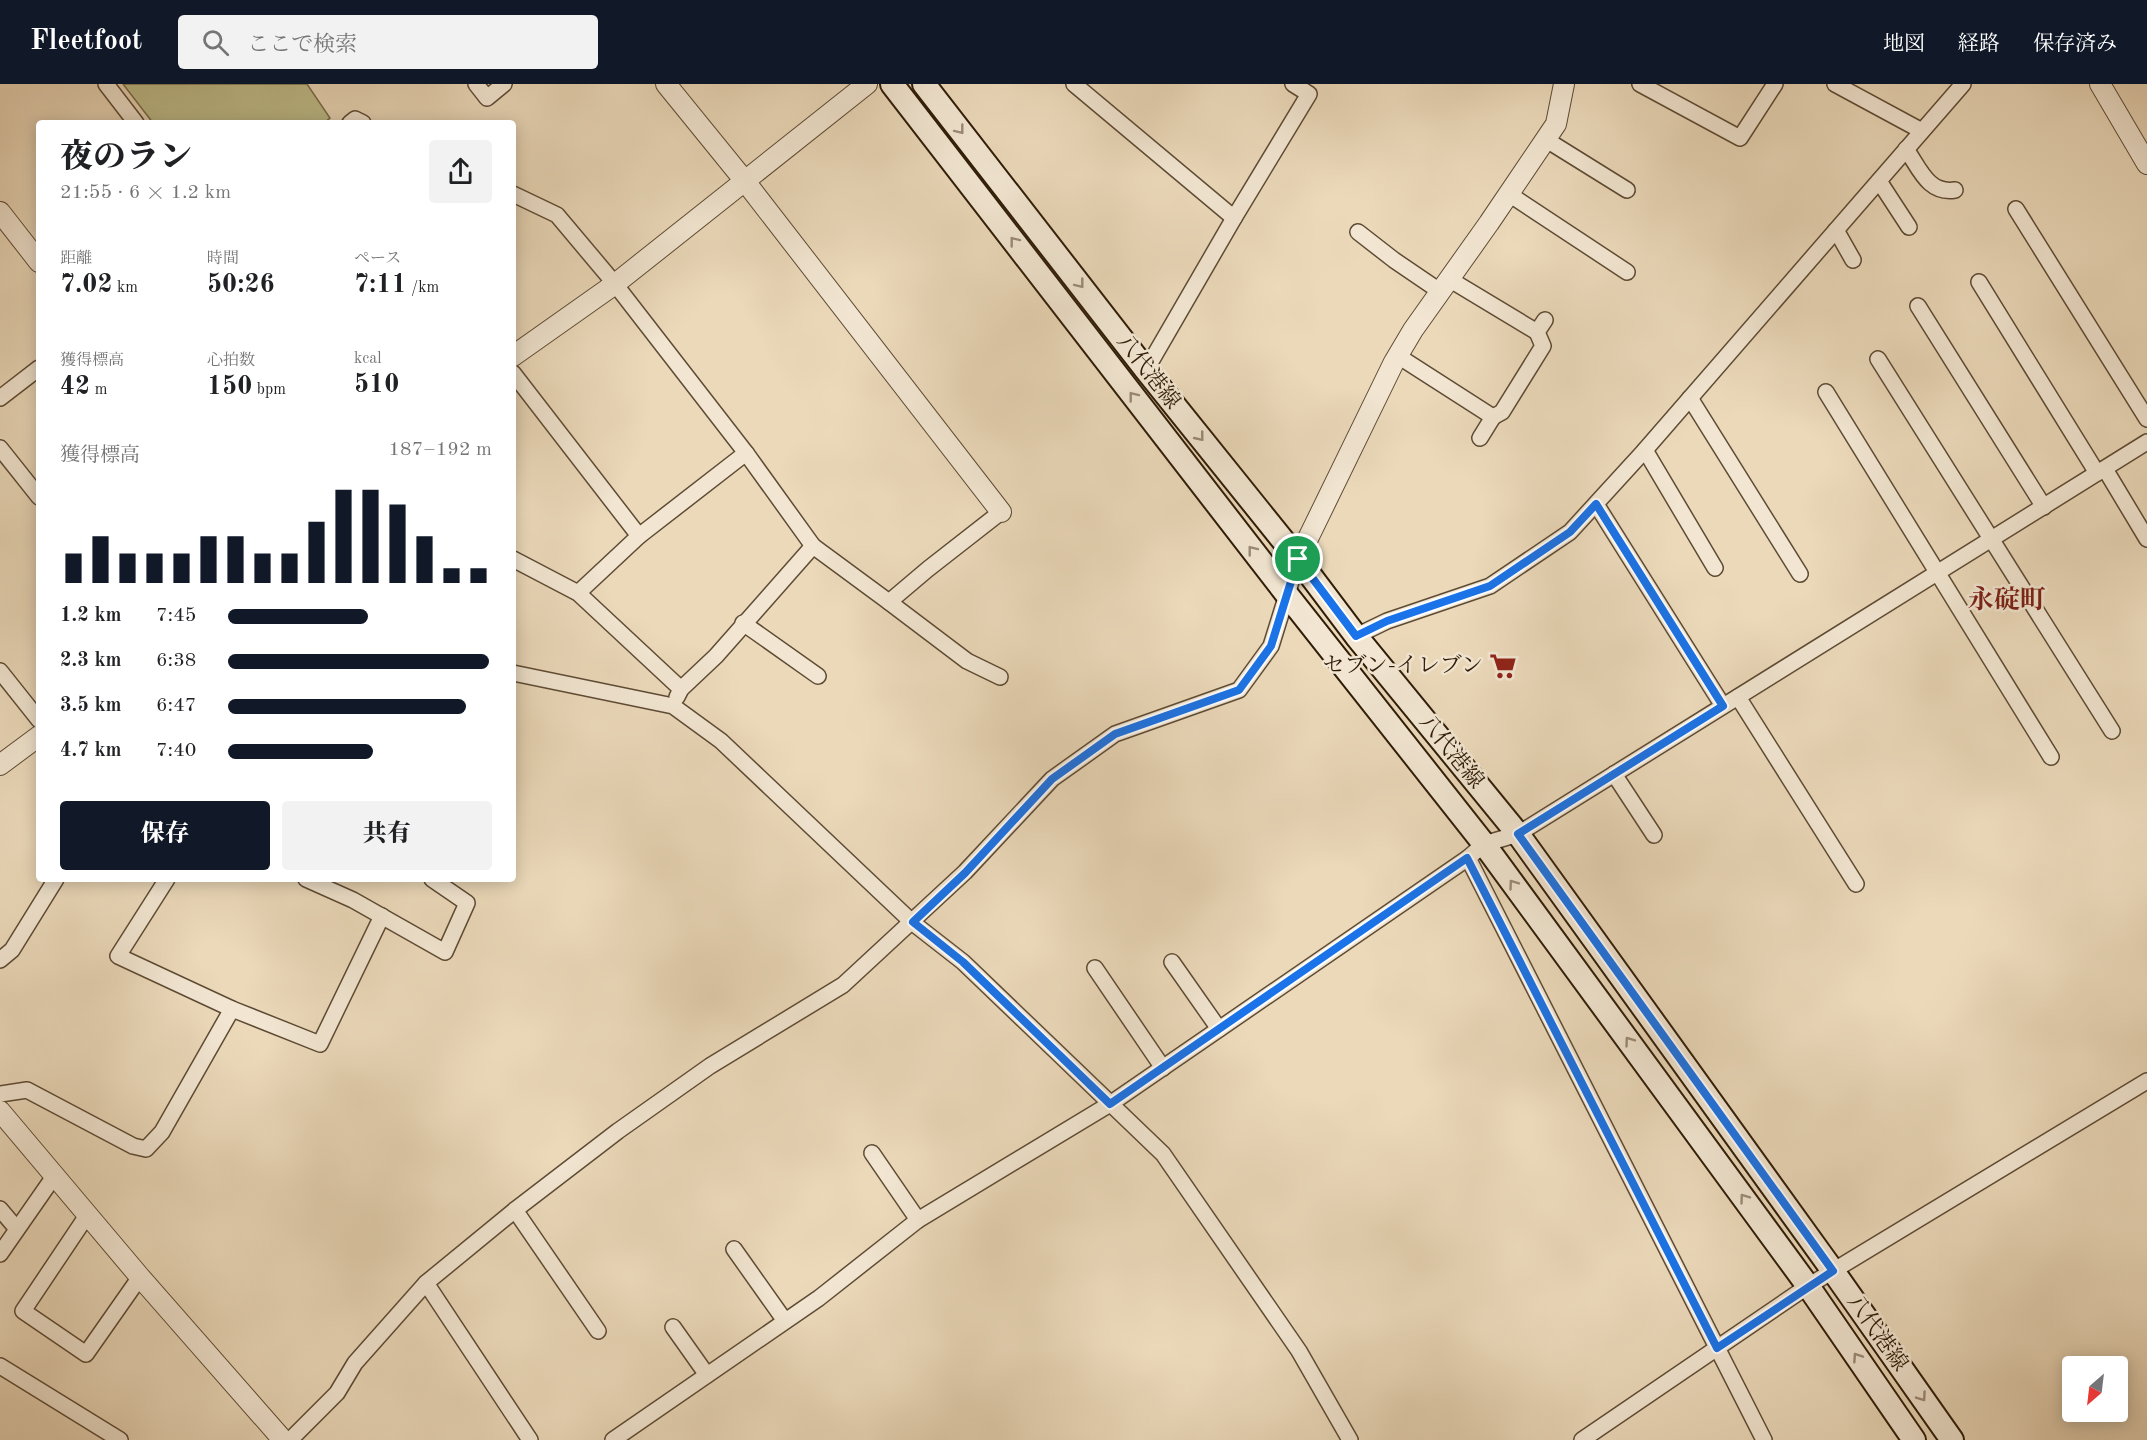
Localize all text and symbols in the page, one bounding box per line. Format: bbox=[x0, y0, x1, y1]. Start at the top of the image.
search box bbox=[178, 15, 598, 69]
icon: search bbox=[199, 26, 232, 59]
text: Fleetfoot bbox=[30, 28, 142, 56]
text: ここで検索 bbox=[247, 34, 357, 56]
text: 地図 bbox=[1883, 34, 1925, 55]
text: 経路 bbox=[1958, 34, 2000, 55]
text: 保存済み bbox=[2033, 34, 2117, 55]
one-way arrow bbox=[953, 124, 964, 135]
button: share bbox=[429, 140, 492, 203]
text: 夜のラン bbox=[60, 142, 192, 175]
text: 21:55 · 6 × 1.2 km bbox=[60, 183, 231, 203]
one-way arrow bbox=[1010, 237, 1021, 248]
text: 距離 bbox=[60, 251, 92, 267]
text: 時間 bbox=[207, 251, 239, 267]
text: ペース bbox=[354, 251, 401, 267]
text: 7.02 bbox=[60, 272, 113, 298]
text: 50:26 bbox=[207, 272, 275, 298]
text: 7:11 bbox=[354, 272, 407, 298]
one-way arrow bbox=[1072, 278, 1083, 289]
text: km bbox=[113, 280, 138, 296]
text: /km bbox=[407, 280, 439, 296]
street label: 八代港線 bbox=[1112, 329, 1185, 413]
text: kcal bbox=[354, 351, 382, 367]
text: 獲得標高 bbox=[60, 353, 124, 369]
text: 心拍数 bbox=[207, 353, 255, 369]
text: 510 bbox=[354, 372, 399, 398]
text: 42 bbox=[60, 374, 90, 400]
text: 150 bbox=[207, 374, 252, 400]
text: m bbox=[90, 382, 107, 398]
text: bpm bbox=[252, 382, 286, 398]
one-way arrow bbox=[1129, 391, 1140, 402]
one-way arrow bbox=[1193, 431, 1204, 442]
text: 187–192 m bbox=[389, 440, 492, 460]
text: 獲得標高 bbox=[60, 446, 140, 466]
pin bbox=[1272, 533, 1323, 584]
icon: arrive bbox=[1281, 542, 1314, 575]
one-way arrow bbox=[1248, 546, 1259, 557]
district label: 永碇町 bbox=[1968, 585, 2046, 614]
text: 1.2 km bbox=[60, 606, 122, 626]
text: 7:45 bbox=[156, 606, 196, 626]
text: 2.3 km bbox=[60, 651, 122, 671]
text: 6:38 bbox=[156, 651, 196, 671]
supermarket icon: セブン-イレブン bbox=[1488, 651, 1518, 681]
place label: セブン-イレブン bbox=[1323, 654, 1483, 677]
text: 3.5 km bbox=[60, 696, 122, 716]
text: 6:47 bbox=[156, 696, 196, 716]
street label: 八代港線 bbox=[1415, 710, 1489, 793]
text: 4.7 km bbox=[60, 741, 122, 761]
text: 7:40 bbox=[156, 741, 196, 761]
button: 保存 bbox=[60, 801, 270, 870]
button: 共有 bbox=[282, 801, 492, 870]
one-way arrow bbox=[1510, 879, 1521, 890]
one-way arrow bbox=[1625, 1036, 1636, 1047]
one-way arrow bbox=[1740, 1194, 1751, 1205]
street label: 八代港線 bbox=[1843, 1289, 1913, 1375]
one-way arrow bbox=[1853, 1353, 1864, 1364]
north arrow bbox=[2062, 1356, 2128, 1422]
map controls bbox=[2062, 1356, 2128, 1422]
one-way arrow bbox=[1915, 1391, 1926, 1402]

